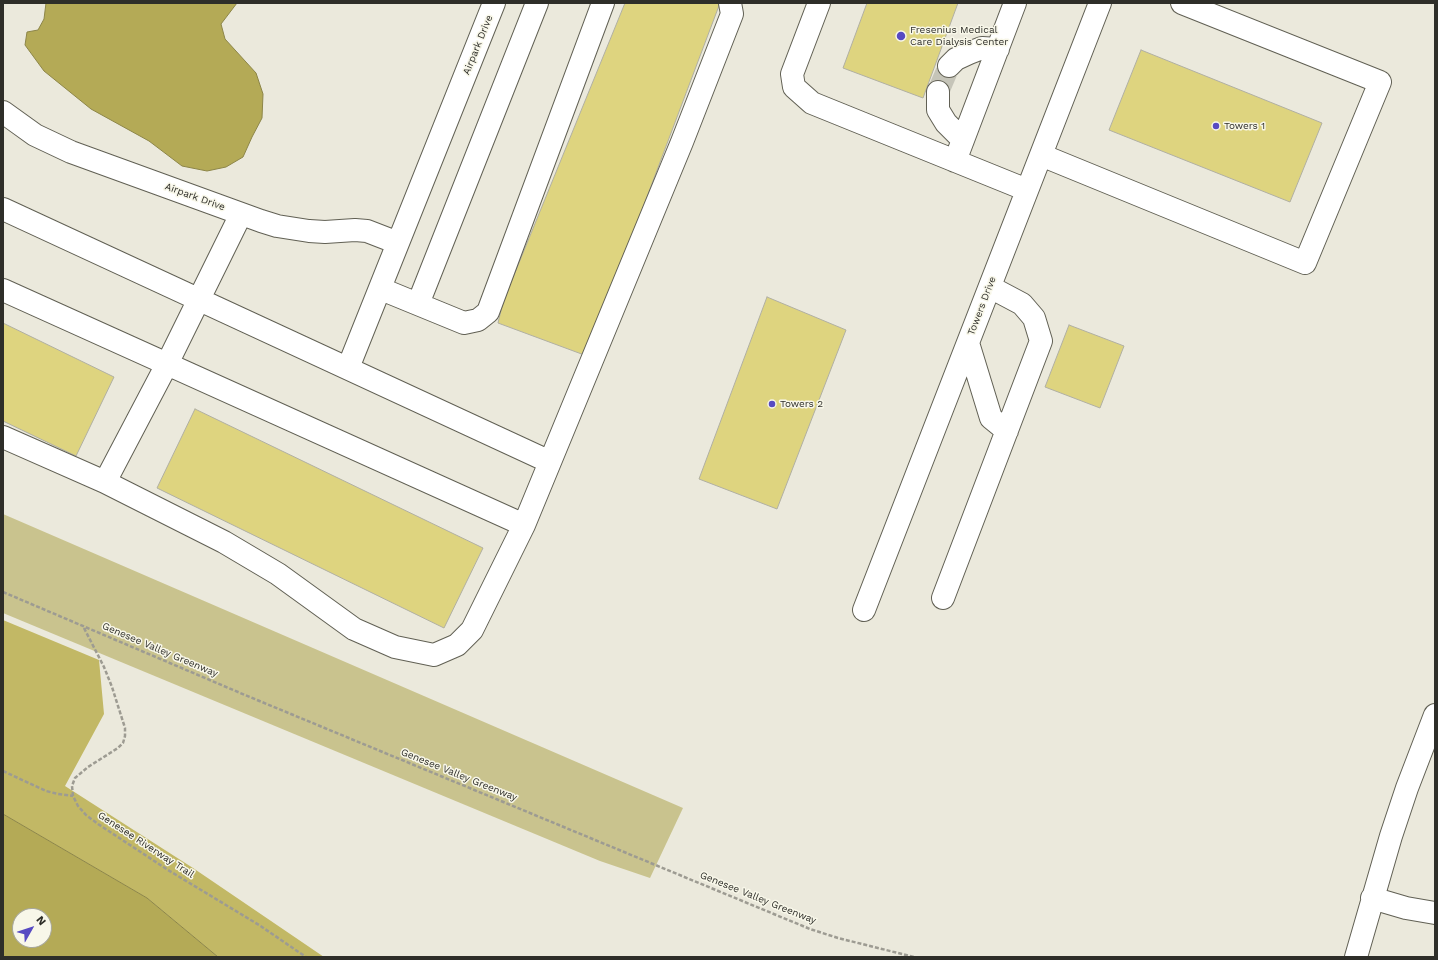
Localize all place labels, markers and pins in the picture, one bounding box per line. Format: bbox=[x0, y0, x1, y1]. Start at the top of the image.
place label: Fresenius Medical Care Dialysis Center bbox=[910, 24, 1008, 48]
marker: Fresenius Medical Care Dialysis Center bbox=[895, 30, 907, 42]
place label: Towers 1 bbox=[1224, 120, 1265, 132]
marker: Towers 1 bbox=[1211, 121, 1221, 131]
place label: Towers 2 bbox=[780, 398, 823, 410]
marker: Towers 2 bbox=[767, 399, 777, 409]

